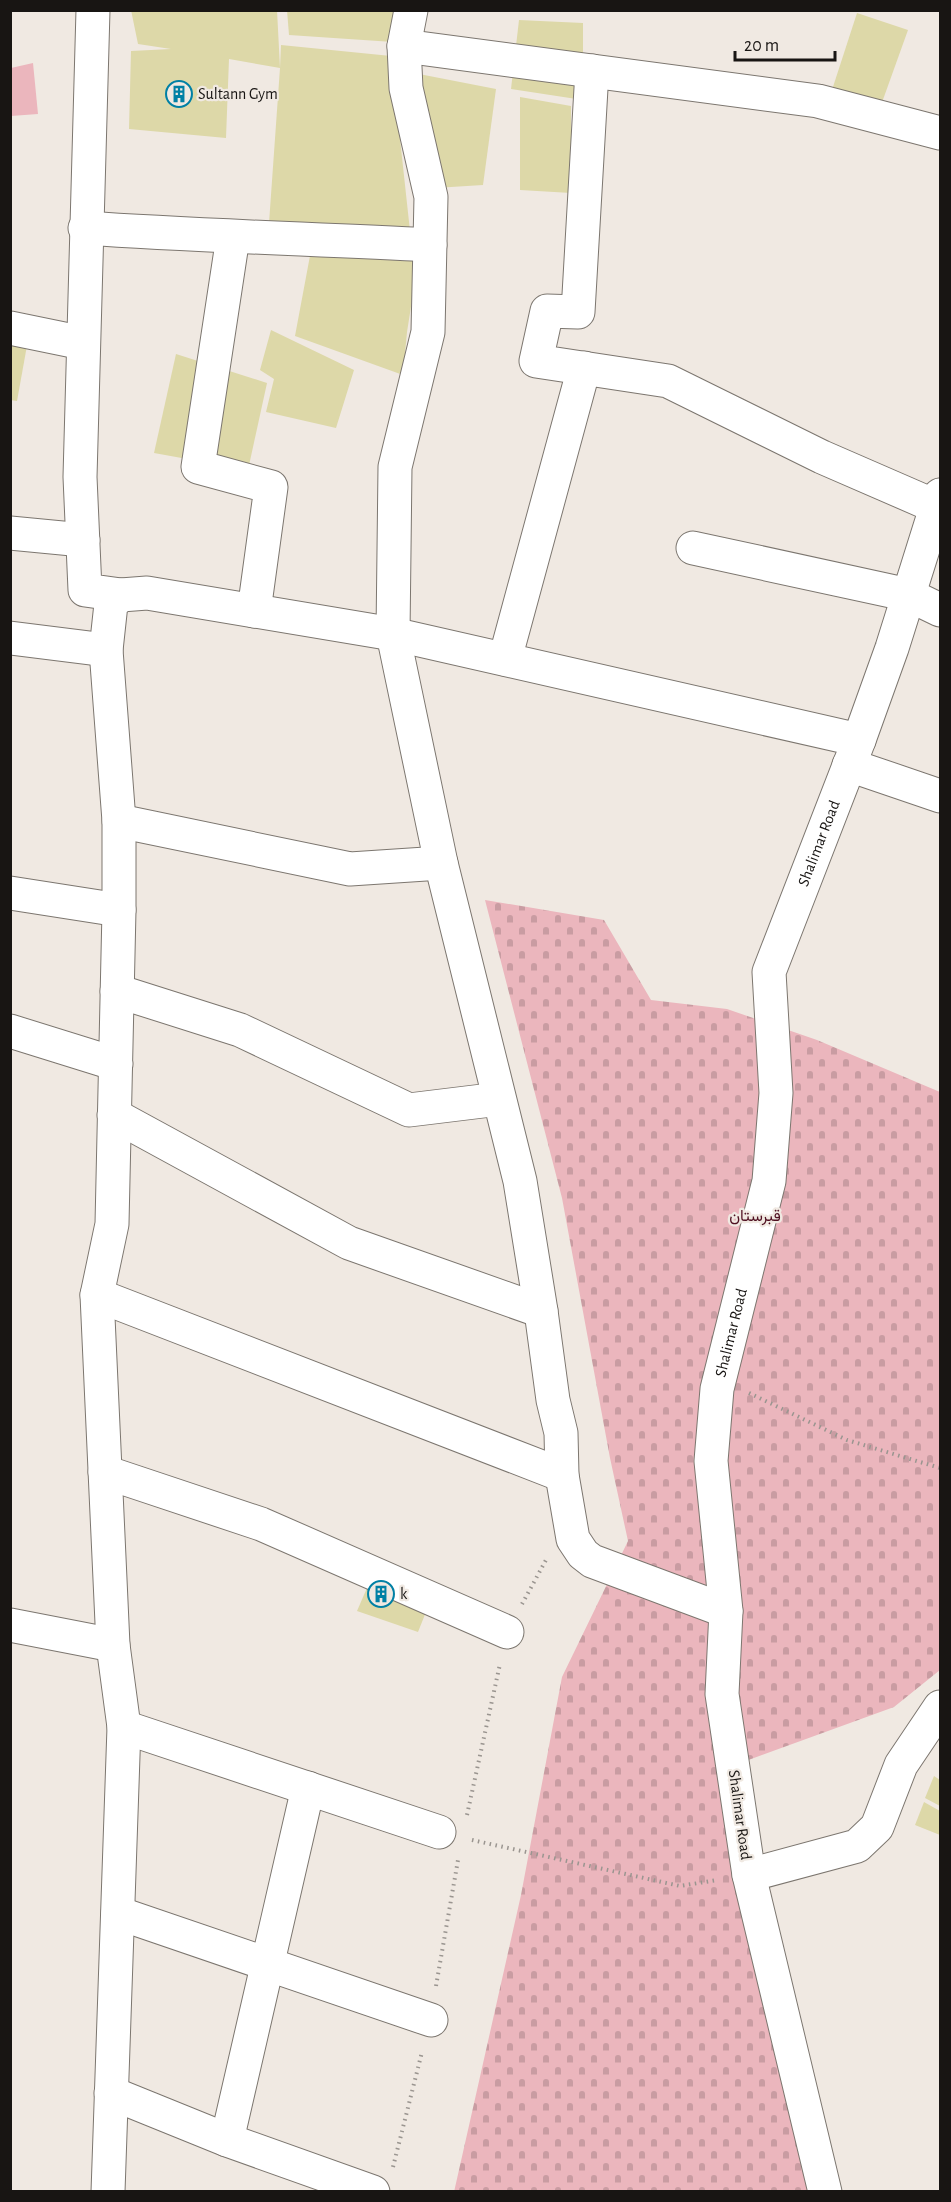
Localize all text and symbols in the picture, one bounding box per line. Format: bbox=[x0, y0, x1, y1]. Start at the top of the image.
scale bar bbox=[735, 24, 836, 62]
text: 20 m bbox=[744, 37, 779, 55]
building icon: Sultann Gym bbox=[164, 79, 194, 109]
place label: Sultann Gym bbox=[198, 86, 278, 103]
street label: Shalimar Road bbox=[795, 798, 843, 888]
park label: قبرستان bbox=[729, 1208, 781, 1226]
street label: Shalimar Road bbox=[712, 1287, 750, 1379]
building icon: k bbox=[366, 1579, 396, 1609]
place label: k bbox=[400, 1586, 408, 1602]
street label: Shalimar Road bbox=[726, 1769, 754, 1861]

